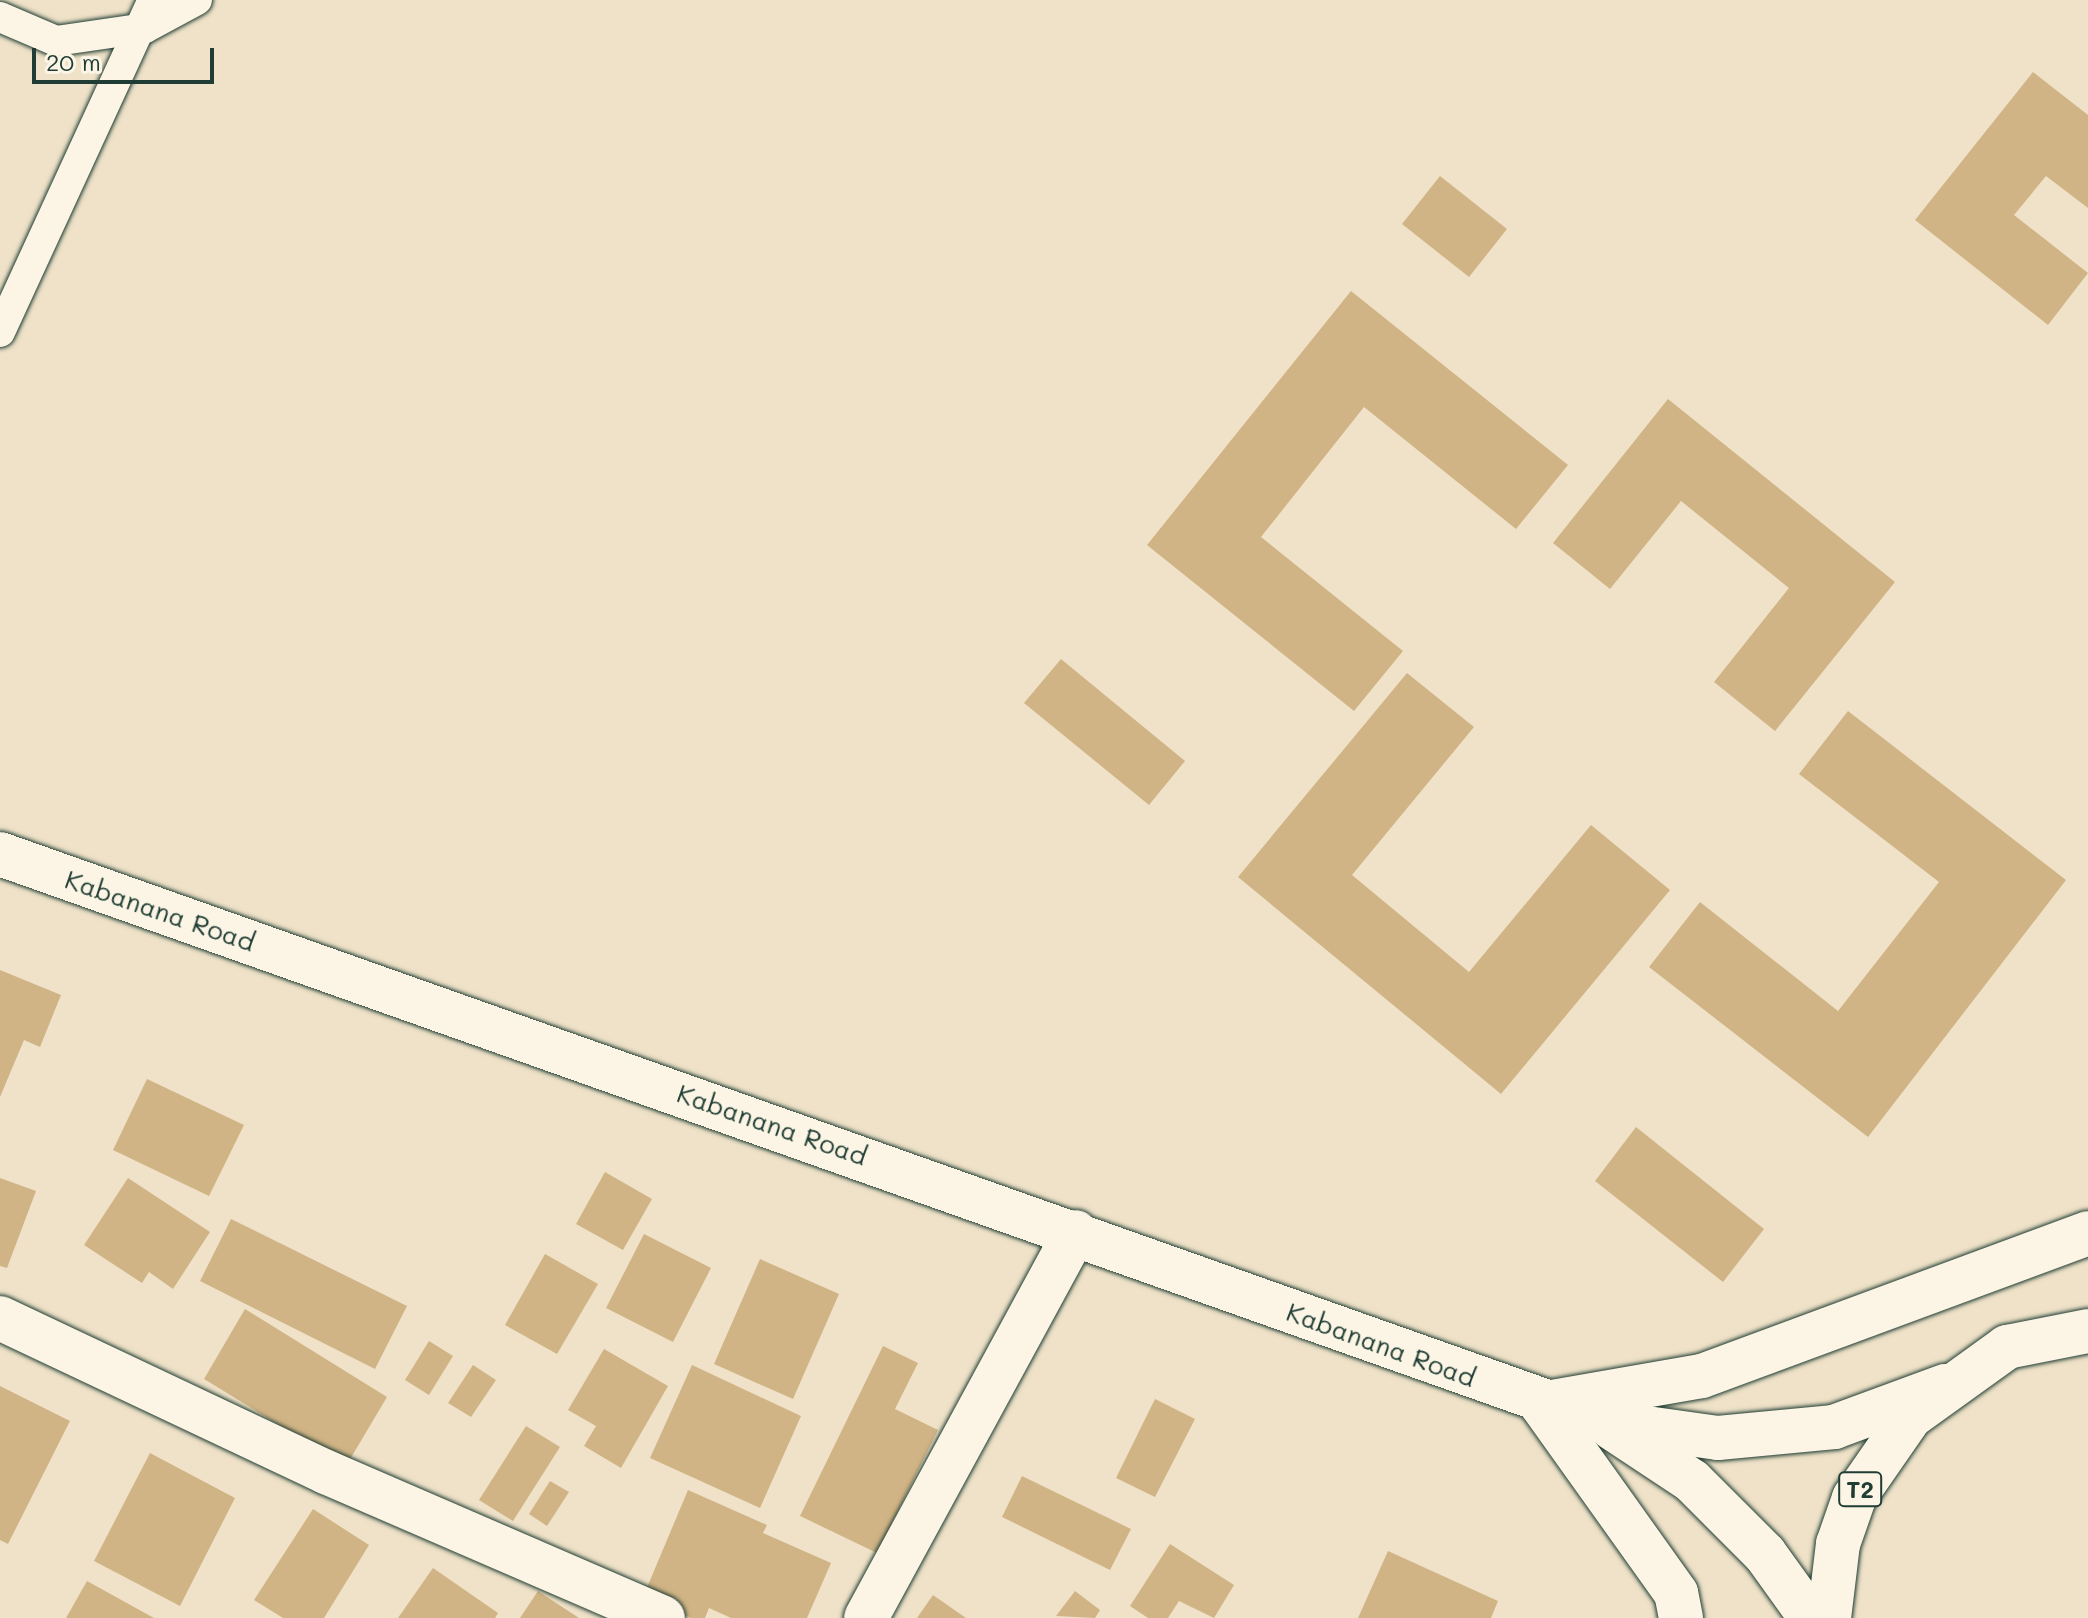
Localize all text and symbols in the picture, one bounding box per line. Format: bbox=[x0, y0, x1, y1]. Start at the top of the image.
scale bar bbox=[36, 32, 218, 82]
text: 20 m bbox=[46, 46, 101, 77]
street label: Kabanana Road bbox=[61, 864, 259, 958]
street label: Kabanana Road bbox=[673, 1078, 871, 1172]
street label: Kabanana Road bbox=[1282, 1296, 1480, 1394]
road number: T2 bbox=[1838, 1469, 1882, 1509]

